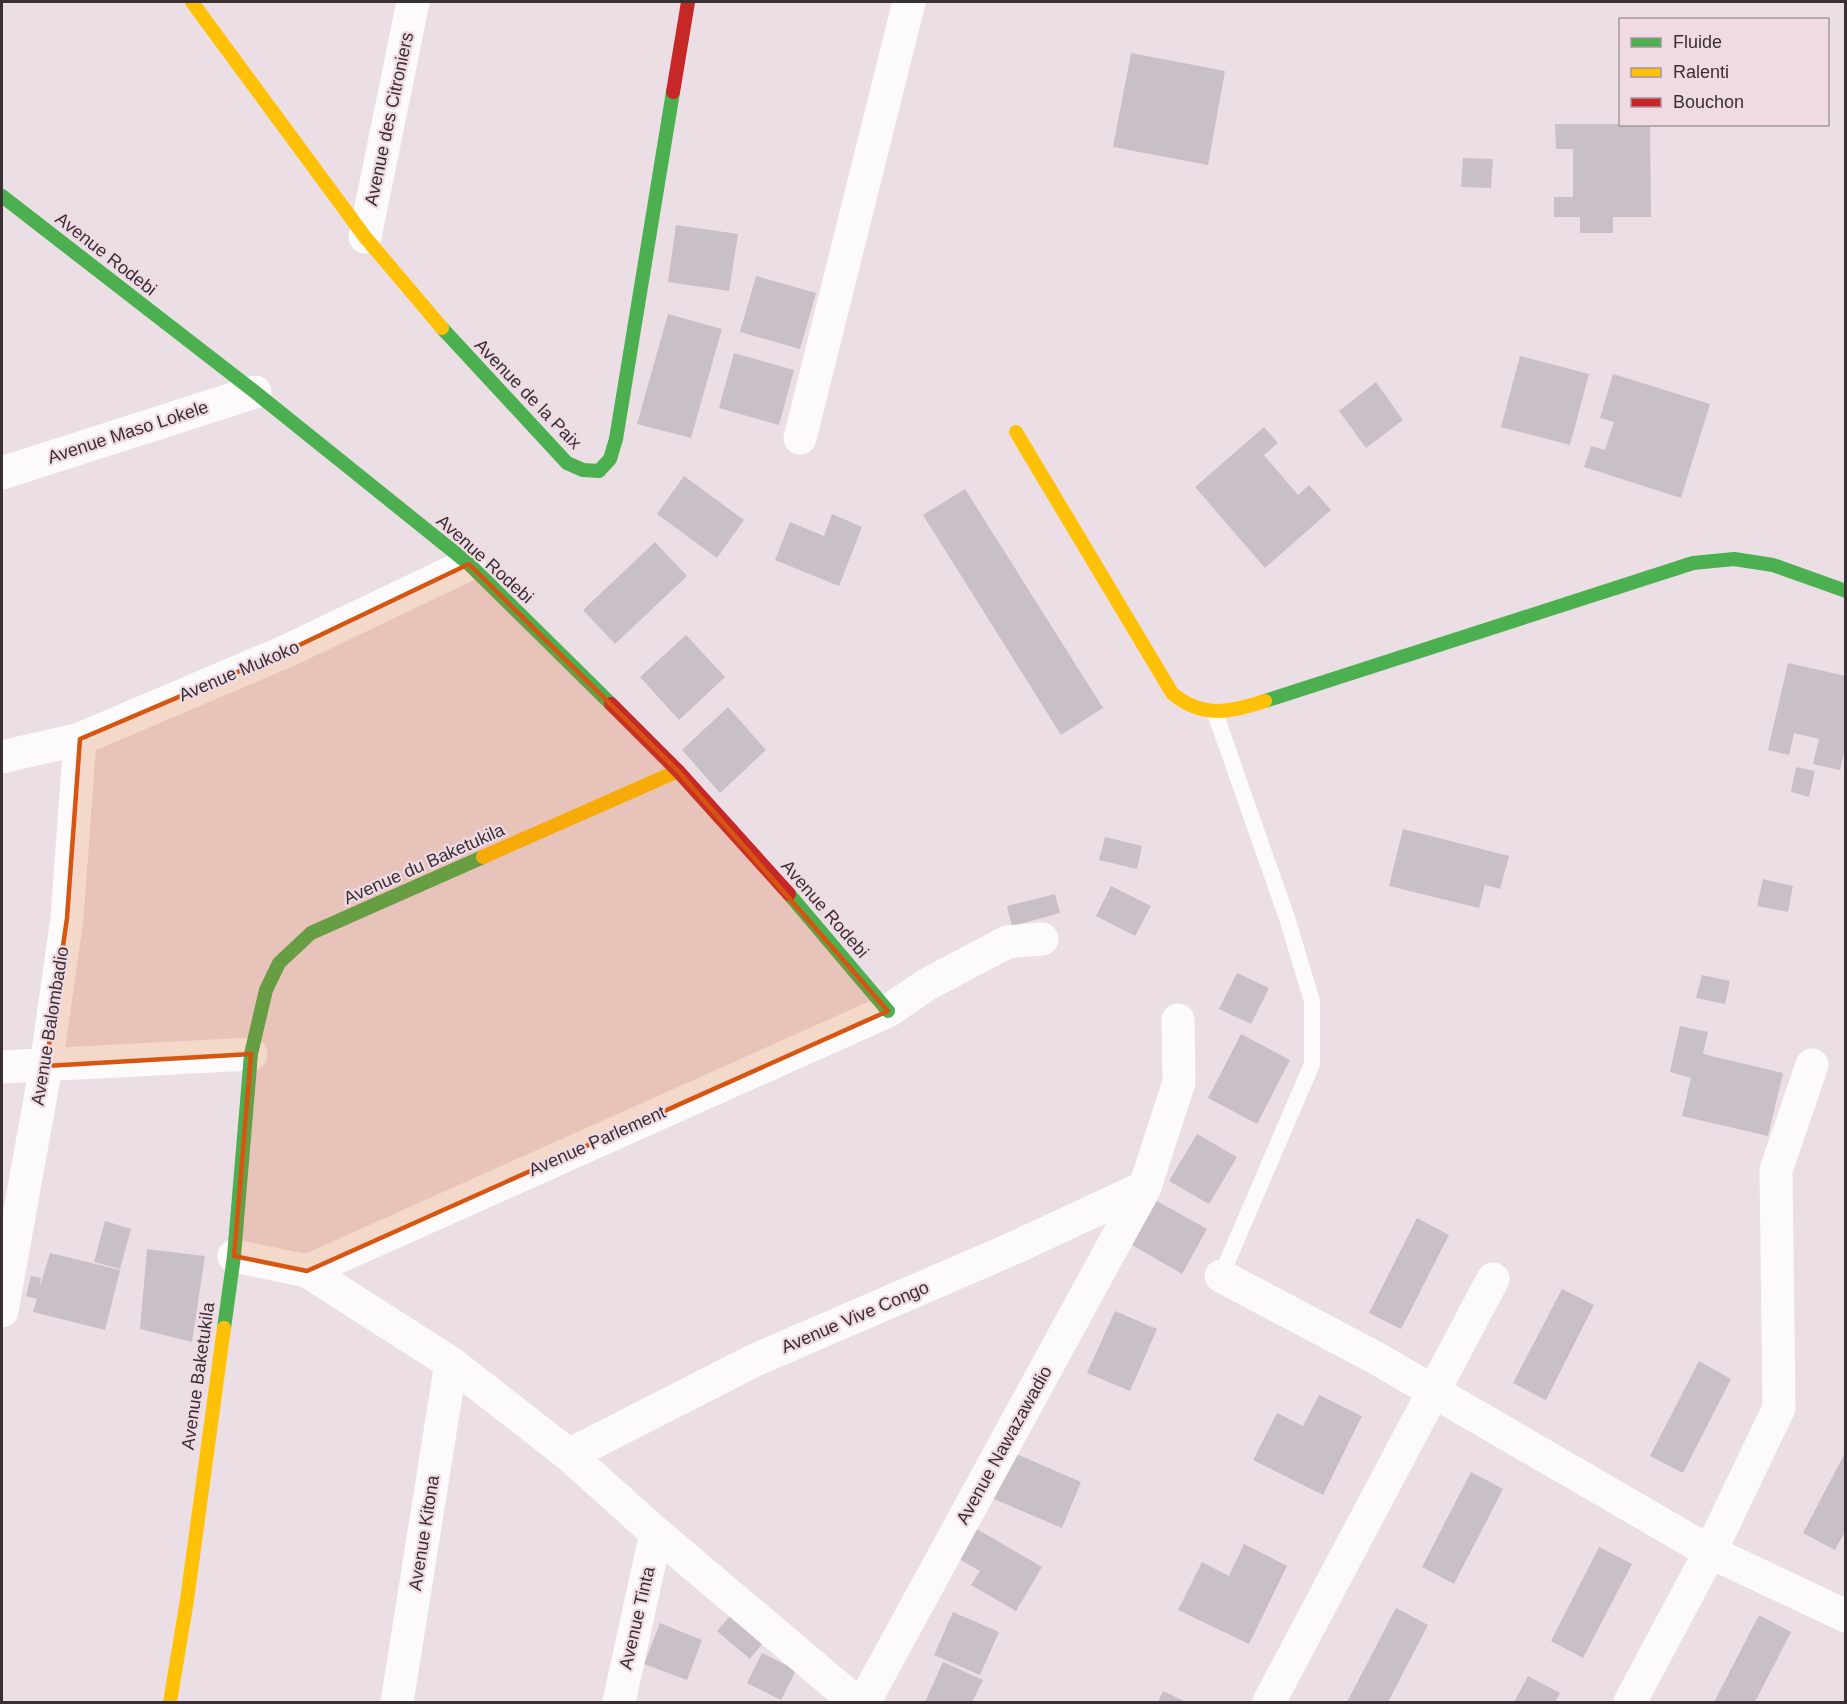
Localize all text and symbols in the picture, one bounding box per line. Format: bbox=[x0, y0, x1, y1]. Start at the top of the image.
legend bbox=[1619, 18, 1829, 126]
street label: Avenue des Citroniers bbox=[361, 30, 417, 208]
text: Fluide bbox=[1673, 32, 1722, 52]
text: Ralenti bbox=[1673, 62, 1729, 82]
text: Bouchon bbox=[1673, 92, 1744, 112]
street label: Avenue Rodebi bbox=[51, 208, 161, 300]
street label: Avenue de la Paix bbox=[471, 335, 585, 453]
street label: Avenue Maso Lokele bbox=[45, 397, 211, 467]
street label: Avenue Rodebi bbox=[433, 510, 537, 608]
street label: Avenue Mukoko bbox=[176, 637, 302, 705]
street label: Avenue du Baketukila bbox=[341, 819, 508, 908]
street label: Avenue Rodebi bbox=[777, 856, 873, 962]
street label: Avenue Balombadio bbox=[28, 945, 72, 1107]
street label: Avenue Parlement bbox=[525, 1102, 669, 1180]
street label: Avenue Vive Congo bbox=[778, 1277, 932, 1357]
street label: Avenue Baketukila bbox=[178, 1300, 218, 1451]
street label: Avenue Nawazawadio bbox=[952, 1362, 1056, 1528]
street label: Avenue Kitona bbox=[405, 1473, 443, 1592]
street label: Avenue Tinta bbox=[615, 1564, 659, 1671]

